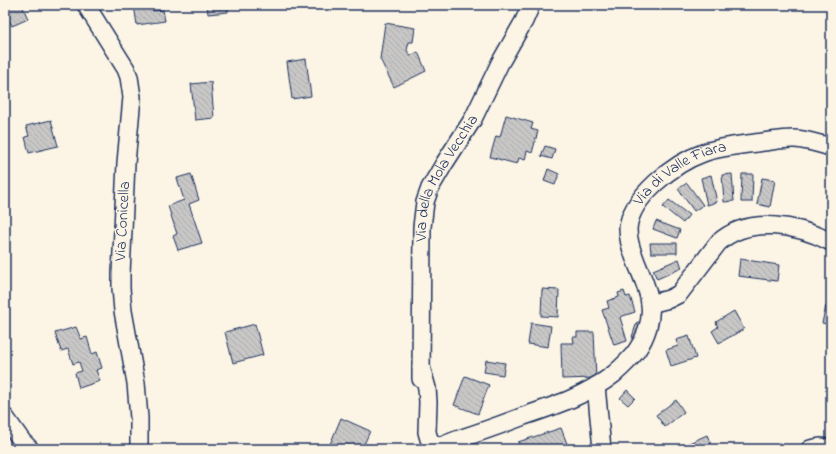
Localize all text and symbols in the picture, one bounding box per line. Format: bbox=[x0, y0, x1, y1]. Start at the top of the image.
street label: Via della Mola Vecchia bbox=[410, 110, 485, 243]
street label: Via di Valle Fiara bbox=[627, 135, 728, 212]
street label: Via Conicella bbox=[109, 180, 137, 263]

